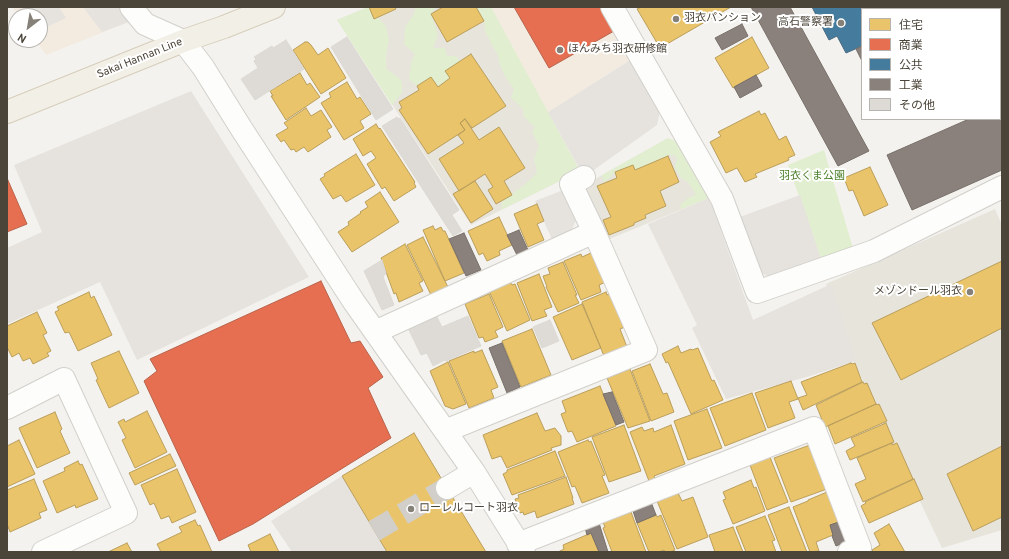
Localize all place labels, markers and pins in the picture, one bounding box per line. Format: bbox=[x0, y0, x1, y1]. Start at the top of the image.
place label: 羽衣パンション bbox=[684, 12, 761, 26]
marker: 羽衣パンション bbox=[671, 14, 681, 24]
place label: 高石警察署 bbox=[778, 16, 833, 30]
marker: 高石警察署 bbox=[836, 18, 846, 28]
place label: ほんみち羽衣研修館 bbox=[568, 43, 667, 57]
marker: ほんみち羽衣研修館 bbox=[555, 45, 565, 55]
place label: メゾンドール羽衣 bbox=[874, 285, 962, 299]
marker: メゾンドール羽衣 bbox=[965, 287, 975, 297]
place label: ローレルコート羽衣 bbox=[419, 502, 518, 516]
marker: ローレルコート羽衣 bbox=[406, 504, 416, 514]

